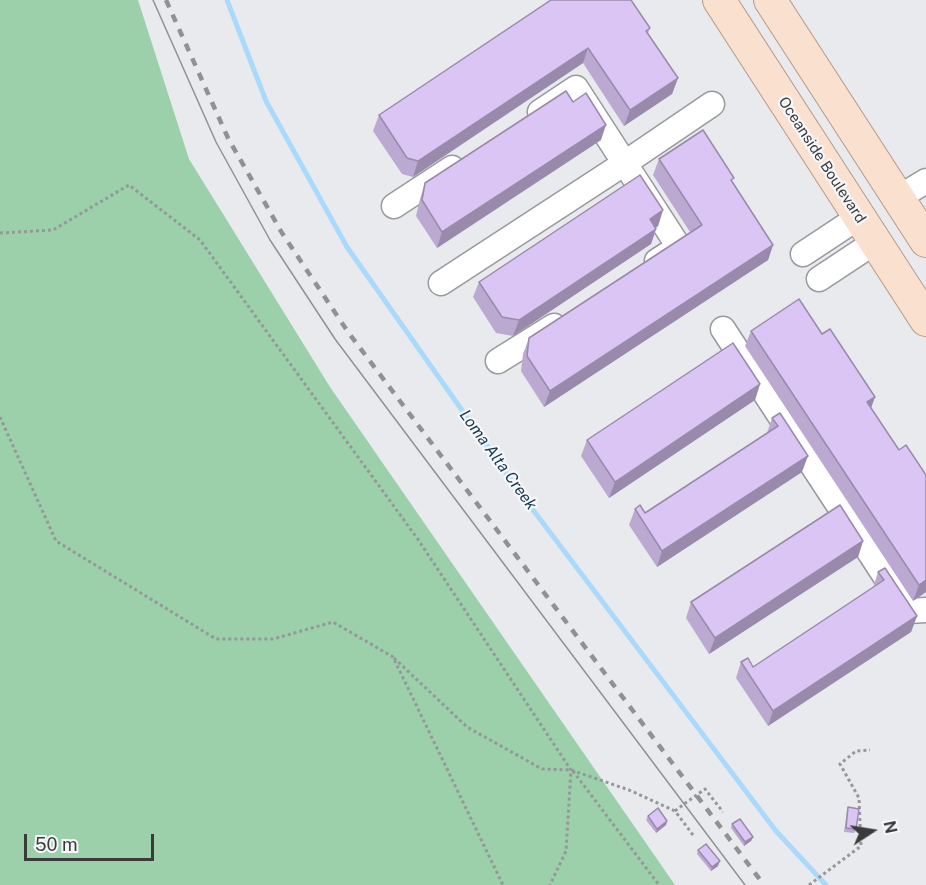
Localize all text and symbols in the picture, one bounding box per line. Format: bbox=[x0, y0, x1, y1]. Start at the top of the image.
street label: Oceanside Boulevard bbox=[774, 93, 870, 227]
water label: Loma Alta Creek bbox=[455, 406, 541, 514]
north arrow bbox=[842, 801, 902, 861]
text: N bbox=[880, 819, 901, 835]
scale bar bbox=[27, 822, 158, 860]
text: 50 m bbox=[35, 834, 78, 855]

